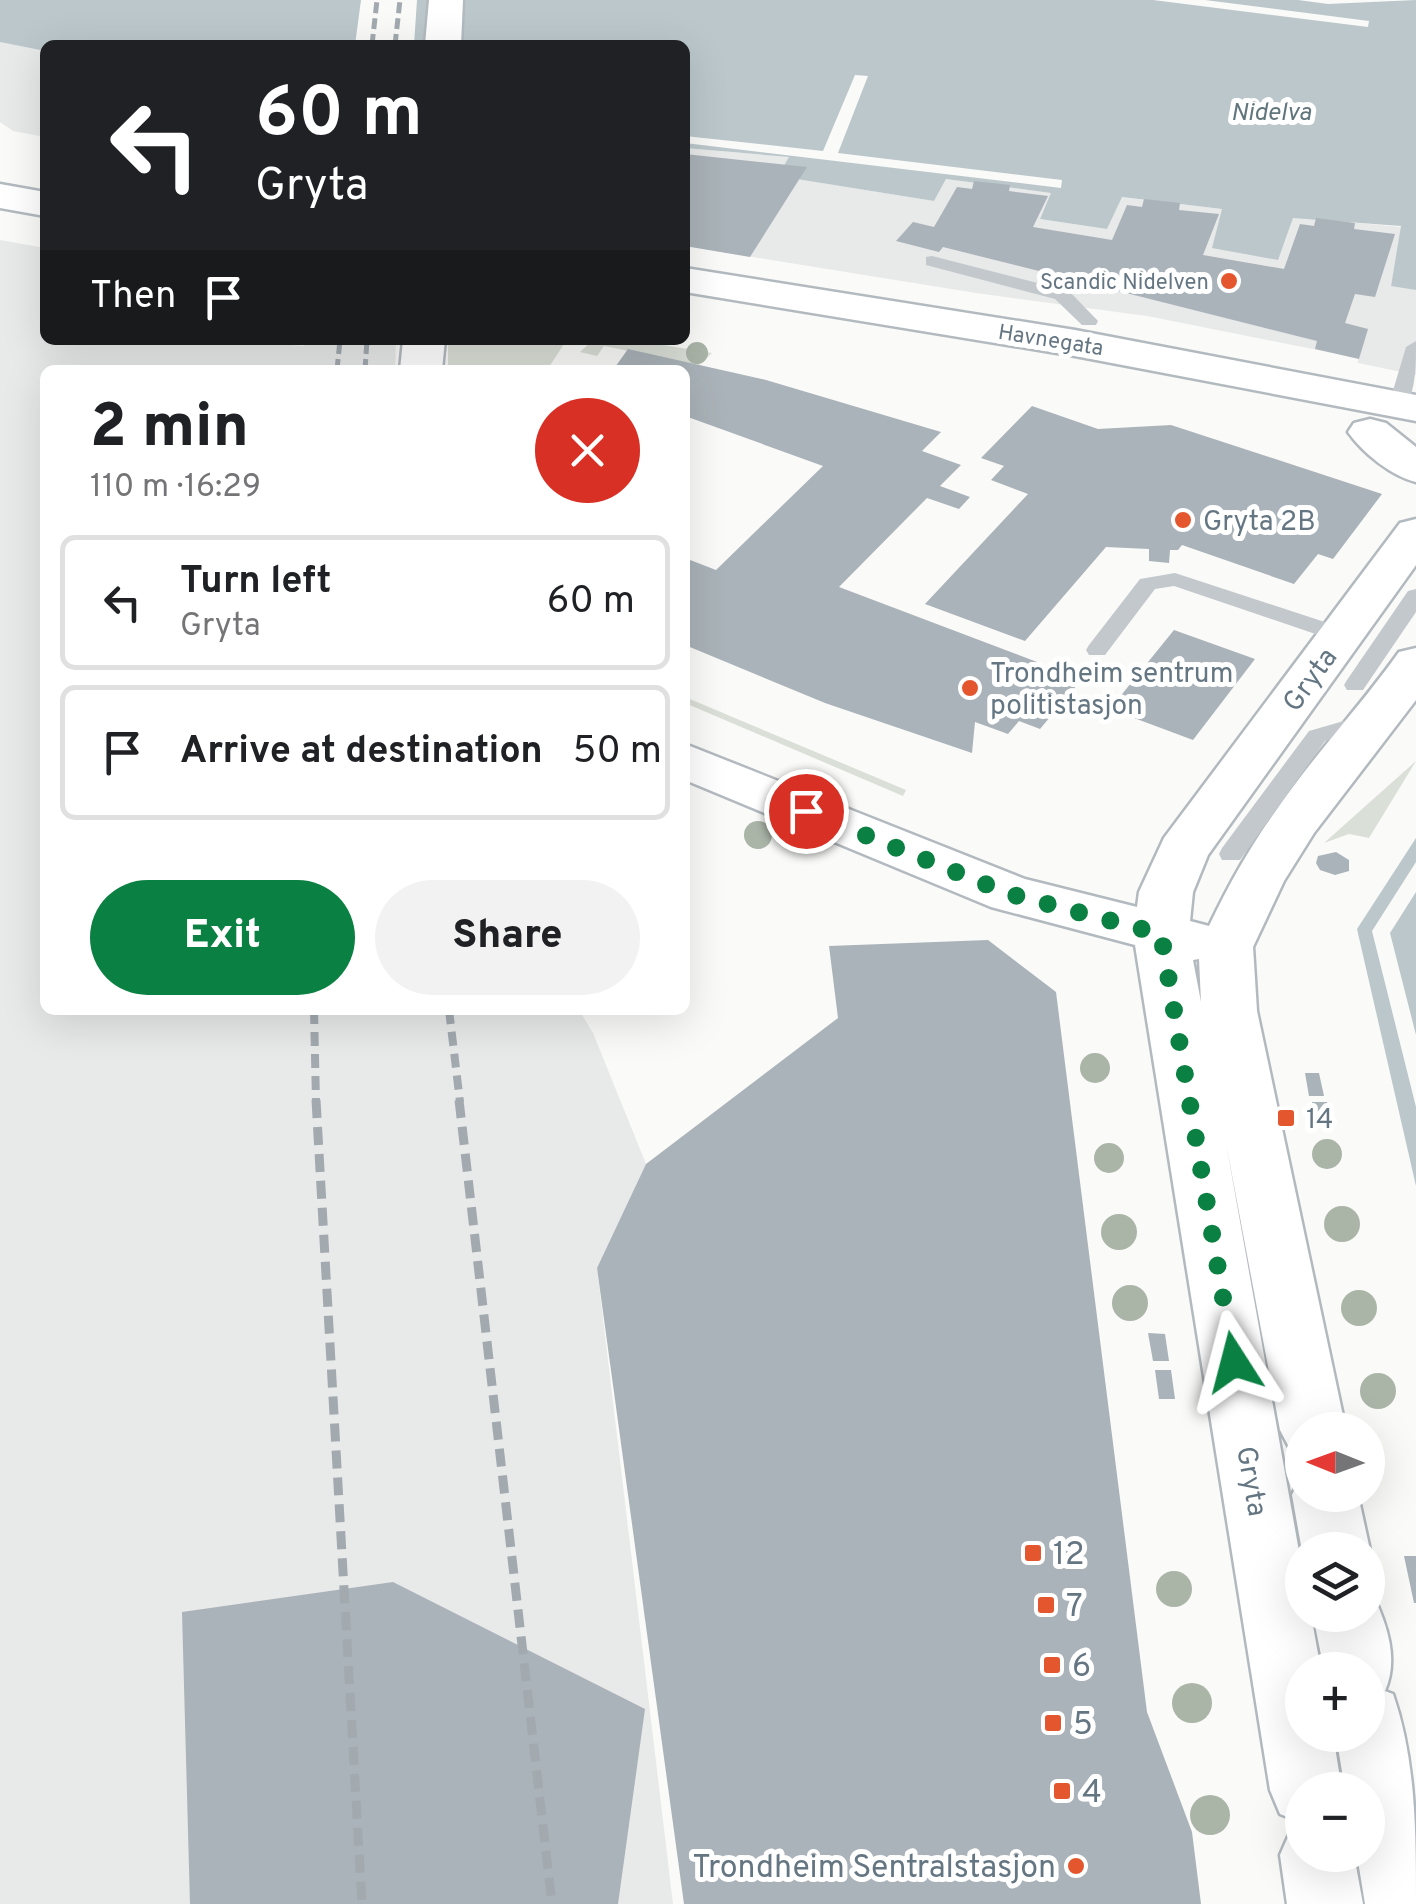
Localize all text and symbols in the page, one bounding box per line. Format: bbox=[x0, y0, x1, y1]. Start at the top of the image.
text: 60 m bbox=[255, 72, 423, 161]
icon: left bbox=[90, 80, 220, 210]
water label: Nidelva bbox=[1231, 98, 1311, 130]
text: Gryta bbox=[255, 159, 368, 216]
icon: arrive bbox=[196, 270, 251, 325]
place label: Scandic Nidelven bbox=[1040, 270, 1209, 297]
marker: Scandic Nidelven bbox=[1218, 270, 1240, 292]
text: Then bbox=[90, 273, 176, 322]
street label: Havnegata bbox=[996, 320, 1105, 363]
text: 2 min bbox=[90, 392, 249, 468]
button: close bbox=[535, 398, 640, 503]
text: 110 m · 16:29 bbox=[90, 468, 261, 508]
place label: Gryta 2B bbox=[1203, 505, 1316, 541]
marker: Gryta 2B bbox=[1172, 509, 1194, 531]
text: Turn left bbox=[180, 558, 332, 607]
icon: left bbox=[95, 575, 150, 630]
text: 60 m bbox=[547, 578, 635, 627]
text: Gryta bbox=[180, 607, 261, 647]
street label: Gryta bbox=[1276, 642, 1347, 720]
place label: Trondheim sentrum politistasjon bbox=[990, 657, 1233, 725]
marker: Trondheim sentrum politistasjon bbox=[959, 677, 981, 699]
icon: arrive bbox=[95, 725, 150, 780]
text: Arrive at destination bbox=[180, 728, 543, 777]
text: 50 m bbox=[573, 728, 662, 777]
pin bbox=[764, 769, 849, 854]
icon: arrive bbox=[779, 784, 834, 839]
button: Exit bbox=[90, 880, 355, 995]
button: Share bbox=[375, 880, 640, 995]
place label: 14 bbox=[1306, 1103, 1333, 1139]
marker: 14 bbox=[1275, 1107, 1297, 1129]
position arrow bbox=[1182, 1310, 1286, 1414]
north arrow bbox=[1285, 1412, 1385, 1512]
map controls bbox=[1285, 1412, 1385, 1872]
street label: Gryta bbox=[1226, 1444, 1274, 1519]
button: layers bbox=[1285, 1532, 1385, 1632]
place label: 12 bbox=[1053, 1536, 1085, 1576]
marker: 12 bbox=[1022, 1542, 1044, 1564]
place label: 7 bbox=[1066, 1588, 1083, 1628]
marker: 7 bbox=[1035, 1594, 1057, 1616]
place label: 6 bbox=[1072, 1648, 1091, 1688]
button: + bbox=[1285, 1652, 1385, 1752]
marker: 6 bbox=[1041, 1654, 1063, 1676]
place label: 5 bbox=[1073, 1706, 1093, 1746]
marker: 5 bbox=[1042, 1712, 1064, 1734]
button: − bbox=[1285, 1772, 1385, 1872]
place label: 4 bbox=[1082, 1774, 1102, 1814]
marker: 4 bbox=[1051, 1780, 1073, 1802]
place label: Trondheim Sentralstasjon bbox=[692, 1849, 1056, 1889]
marker: Trondheim Sentralstasjon bbox=[1065, 1855, 1087, 1877]

